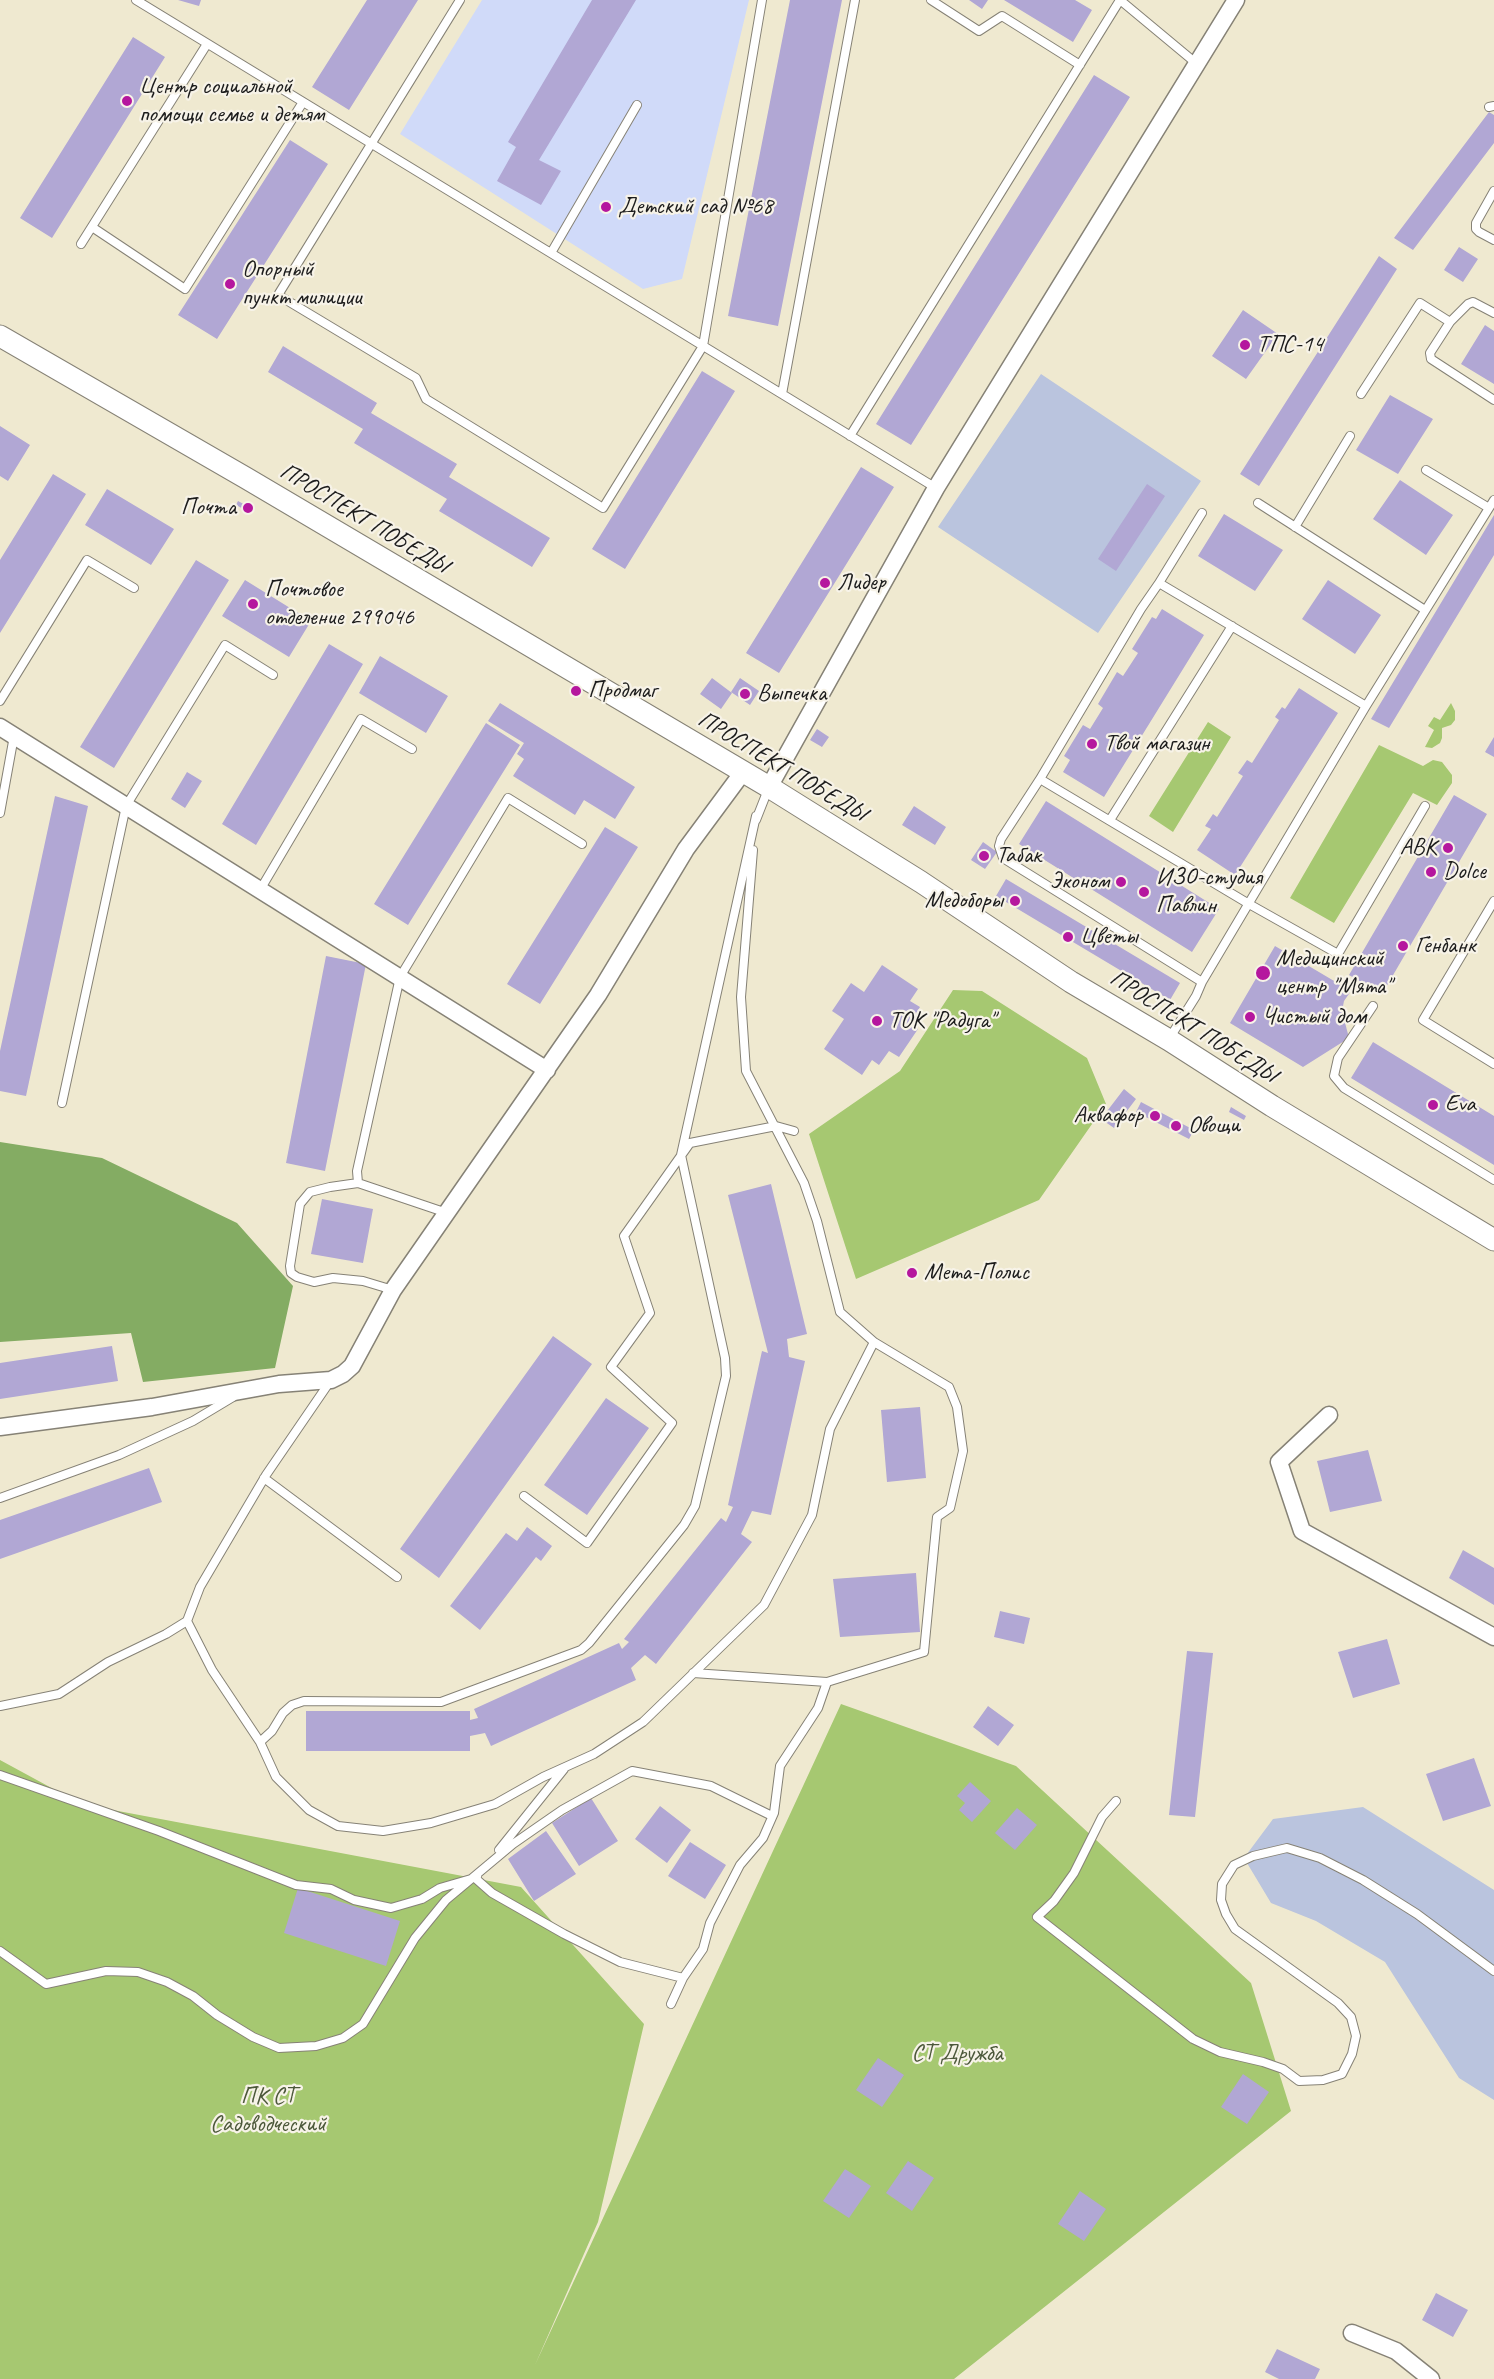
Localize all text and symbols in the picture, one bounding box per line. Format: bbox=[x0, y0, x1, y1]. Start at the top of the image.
place label: Центр социальной помощи семье и детям bbox=[139, 73, 324, 129]
marker: Центр социальной помощи семье и детям bbox=[120, 94, 134, 108]
place label: Детский сад №68 bbox=[618, 193, 773, 221]
marker: Детский сад №68 bbox=[599, 200, 613, 214]
place label: Опорный пункт милиции bbox=[242, 256, 362, 312]
marker: Опорный пункт милиции bbox=[223, 277, 237, 291]
place label: ТПС-14 bbox=[1257, 331, 1323, 359]
marker: ТПС-14 bbox=[1238, 338, 1252, 352]
street label: ПРОСПЕКТ ПОБЕДЫ bbox=[274, 457, 454, 581]
place label: Почта bbox=[181, 494, 236, 522]
marker: Почта bbox=[241, 501, 255, 515]
place label: Лидер bbox=[837, 569, 886, 597]
place label: Почтовое отделение 299046 bbox=[265, 576, 414, 632]
marker: Лидер bbox=[818, 576, 832, 590]
marker: Почтовое отделение 299046 bbox=[246, 597, 260, 611]
place label: Продмаг bbox=[588, 677, 657, 705]
place label: Выпечка bbox=[757, 680, 826, 708]
marker: Продмаг bbox=[569, 684, 583, 698]
marker: Выпечка bbox=[738, 687, 752, 701]
street label: ПРОСПЕКТ ПОБЕДЫ bbox=[692, 705, 872, 829]
place label: Твой магазин bbox=[1104, 730, 1210, 758]
marker: Твой магазин bbox=[1085, 737, 1099, 751]
place label: АВК bbox=[1400, 834, 1436, 862]
marker: АВК bbox=[1441, 841, 1455, 855]
place label: Табак bbox=[996, 842, 1041, 870]
marker: Табак bbox=[977, 849, 991, 863]
place label: Dolce bbox=[1443, 858, 1486, 886]
place label: ИЗО-студия Павлин bbox=[1156, 864, 1262, 920]
marker: Dolce bbox=[1424, 865, 1438, 879]
place label: Эконом bbox=[1049, 868, 1109, 896]
marker: Эконом bbox=[1114, 875, 1128, 889]
marker: ИЗО-студия Павлин bbox=[1137, 885, 1151, 899]
place label: Медоборы bbox=[925, 887, 1003, 915]
marker: Медоборы bbox=[1008, 894, 1022, 908]
place label: Цветы bbox=[1080, 923, 1138, 951]
marker: Цветы bbox=[1061, 930, 1075, 944]
place label: Генбанк bbox=[1415, 932, 1475, 960]
marker: Генбанк bbox=[1396, 939, 1410, 953]
place label: Медицинский центр "Мята" bbox=[1276, 945, 1391, 1001]
street label: ПРОСПЕКТ ПОБЕДЫ bbox=[1104, 964, 1282, 1090]
marker: Медицинский центр "Мята" bbox=[1254, 964, 1272, 982]
place label: Чистый дом bbox=[1262, 1003, 1366, 1031]
place label: ТОК "Радуга" bbox=[889, 1007, 995, 1035]
marker: Чистый дом bbox=[1243, 1010, 1257, 1024]
marker: ТОК "Радуга" bbox=[870, 1014, 884, 1028]
place label: Eva bbox=[1445, 1091, 1476, 1119]
marker: Eva bbox=[1426, 1098, 1440, 1112]
place label: Аквафор bbox=[1073, 1102, 1143, 1130]
marker: Аквафор bbox=[1148, 1109, 1162, 1123]
place label: Овощи bbox=[1188, 1112, 1240, 1140]
marker: Овощи bbox=[1169, 1119, 1183, 1133]
place label: Мета-Полис bbox=[924, 1259, 1029, 1287]
marker: Мета-Полис bbox=[905, 1266, 919, 1280]
park label: СТ Дружба bbox=[911, 2040, 1003, 2068]
park label: ПК СТ Садоводческий bbox=[210, 2083, 326, 2139]

